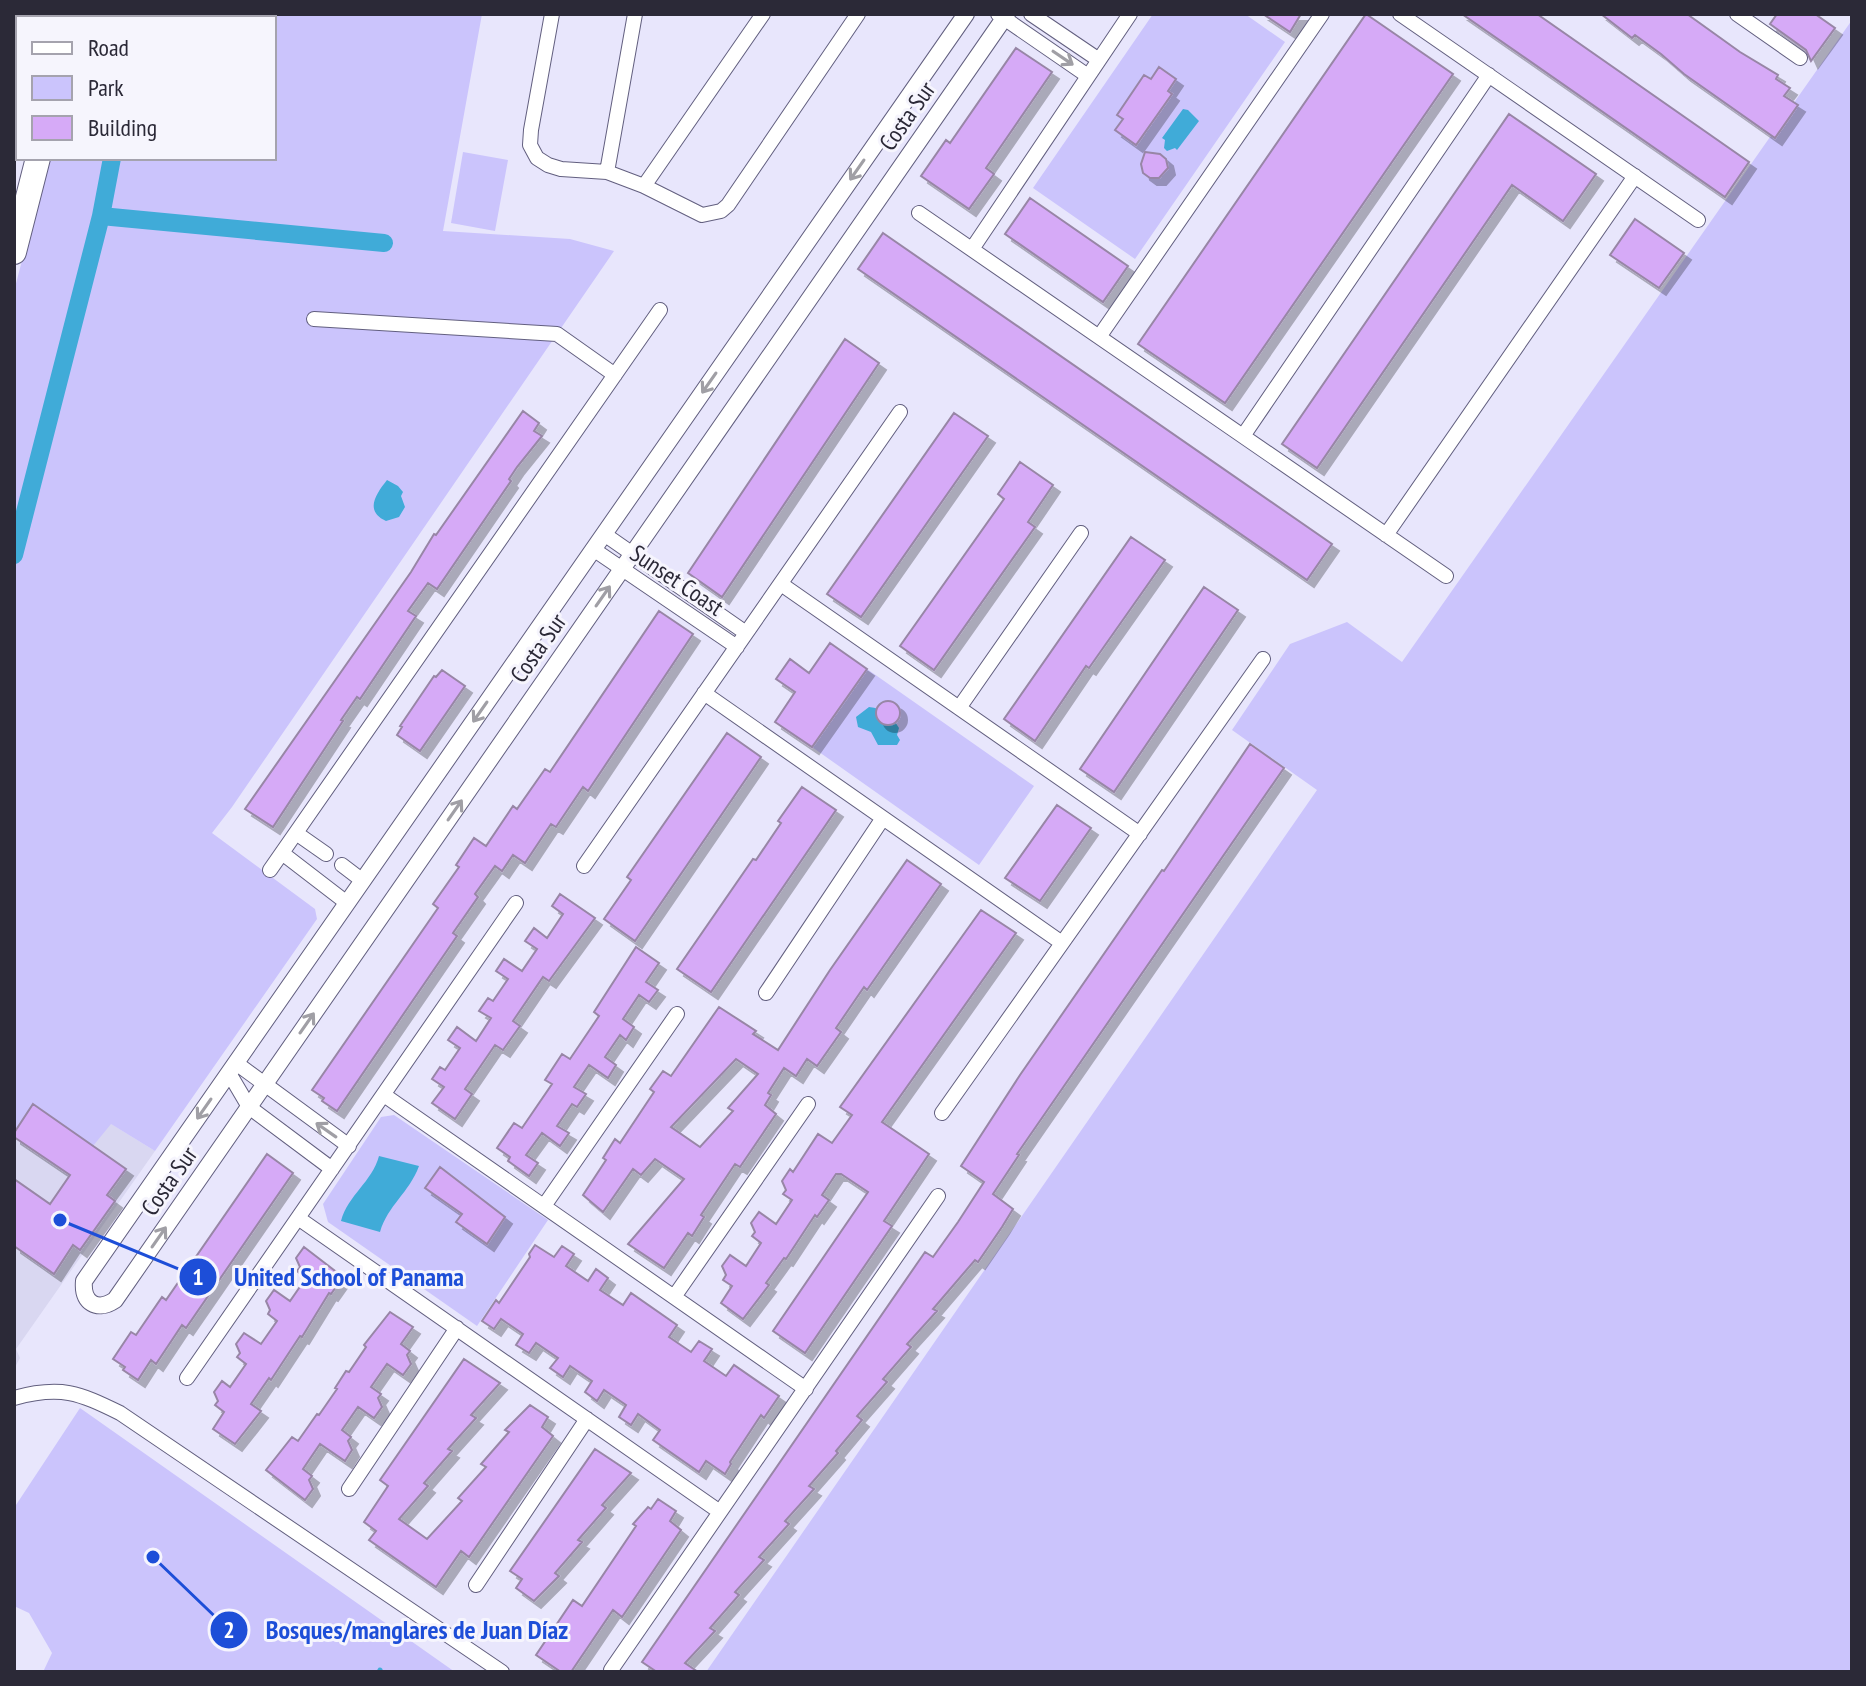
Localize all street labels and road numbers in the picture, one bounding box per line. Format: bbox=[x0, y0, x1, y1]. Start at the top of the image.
street label: Costa Sur bbox=[872, 75, 942, 157]
street label: Sunset Coast bbox=[624, 538, 730, 623]
street label: Costa Sur bbox=[503, 607, 573, 689]
street label: Costa Sur bbox=[134, 1140, 204, 1222]

